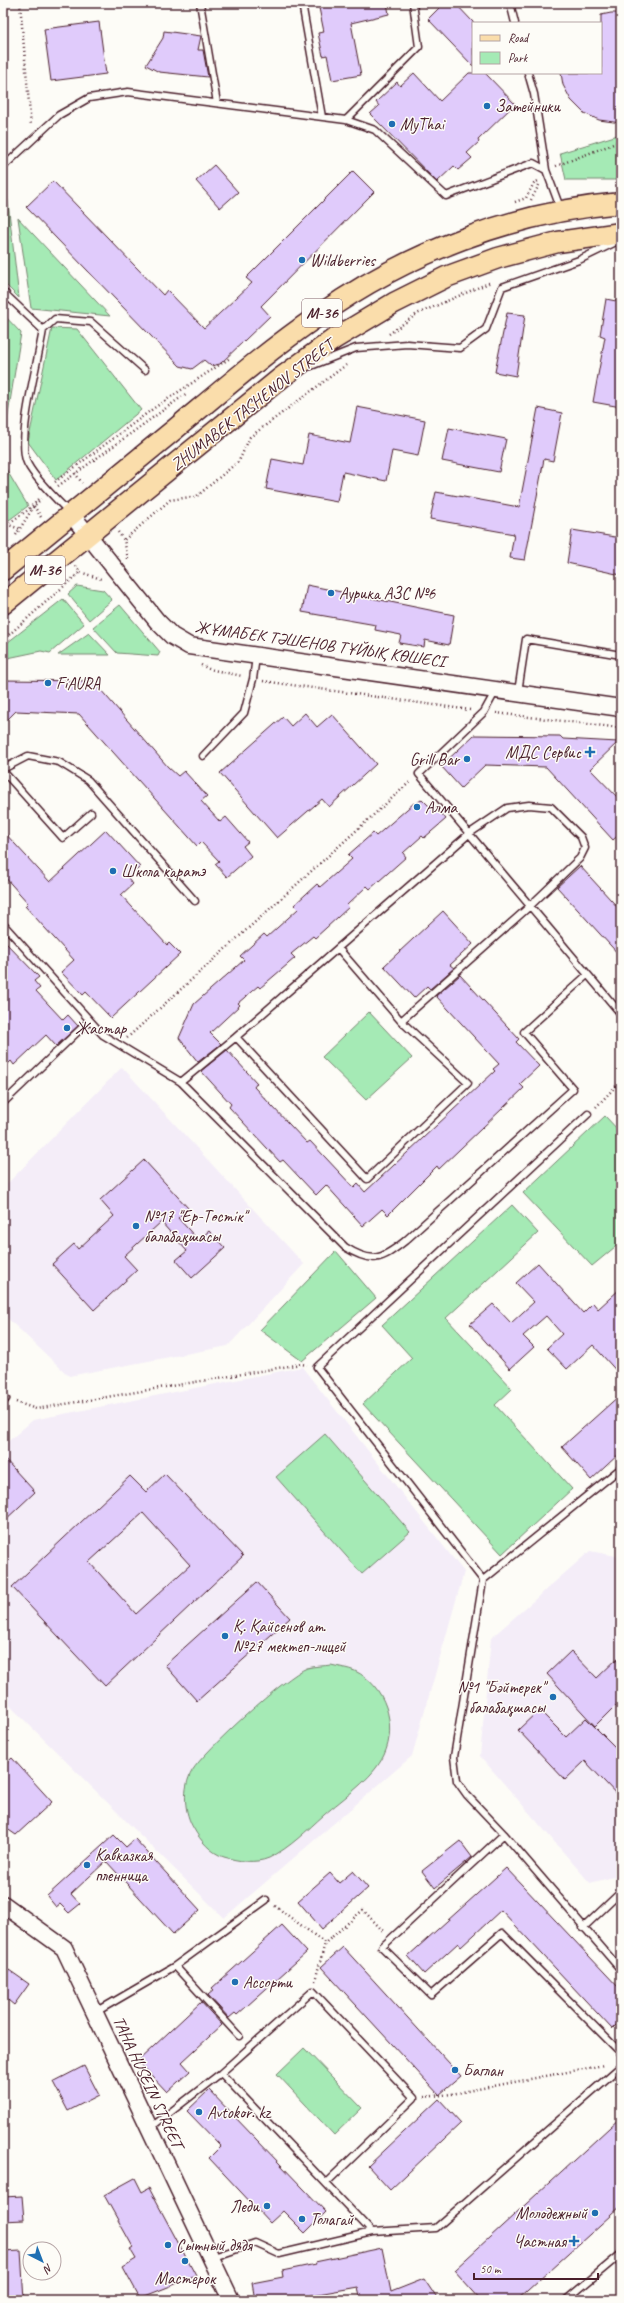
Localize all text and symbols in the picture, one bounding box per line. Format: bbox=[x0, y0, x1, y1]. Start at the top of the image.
legend bbox=[472, 22, 602, 74]
text: Road bbox=[508, 30, 530, 46]
text: Park bbox=[508, 50, 529, 66]
place label: Затейники bbox=[495, 96, 561, 117]
marker: Затейники bbox=[482, 101, 492, 111]
place label: MyThai bbox=[400, 114, 446, 135]
marker: MyThai bbox=[387, 119, 397, 129]
place label: Wildberries bbox=[310, 250, 377, 271]
marker: Wildberries bbox=[297, 255, 307, 265]
road number: M-36 bbox=[302, 299, 342, 327]
street label: ZHUMABEK TASHENOV STREET bbox=[166, 332, 341, 475]
road number: M-36 bbox=[25, 556, 65, 584]
place label: Аурика АЗС №6 bbox=[339, 583, 437, 604]
marker: Аурика АЗС №6 bbox=[326, 588, 336, 598]
street label: ЖҰМАБЕК ТӘШЕНОВ ТҰЙЫҚ КӨШЕСІ bbox=[194, 616, 451, 673]
place label: FiAURA bbox=[56, 673, 101, 694]
marker: FiAURA bbox=[43, 678, 53, 688]
place label: МДС Сервис bbox=[505, 742, 582, 763]
marker: МДС Сервис bbox=[584, 746, 596, 758]
place label: Grill Bar bbox=[410, 749, 461, 770]
marker: Grill Bar bbox=[462, 754, 472, 764]
place label: Алма bbox=[425, 797, 458, 818]
marker: Алма bbox=[412, 802, 422, 812]
place label: Школа каратэ bbox=[121, 861, 207, 882]
marker: Школа каратэ bbox=[108, 866, 118, 876]
place label: Жастар bbox=[75, 1018, 128, 1039]
marker: Жастар bbox=[62, 1023, 72, 1033]
place label: №17 "Ер-Төстік" балабақшасы bbox=[144, 1206, 250, 1247]
marker: №17 "Ер-Төстік" балабақшасы bbox=[131, 1221, 141, 1231]
place label: Қ. Қайсенов ат. №27 мектеп-лицей bbox=[233, 1616, 347, 1657]
marker: Қ. Қайсенов ат. №27 мектеп-лицей bbox=[220, 1631, 230, 1641]
place label: №1 "Бәйтерек" балабақшасы bbox=[458, 1677, 549, 1718]
marker: №1 "Бәйтерек" балабақшасы bbox=[548, 1692, 558, 1702]
place label: Кавказкая пленница bbox=[95, 1845, 153, 1886]
marker: Кавказкая пленница bbox=[82, 1860, 92, 1870]
place label: Ассорти bbox=[243, 1972, 294, 1993]
marker: Ассорти bbox=[230, 1977, 240, 1987]
street label: TAHA HUSEIN STREET bbox=[108, 2013, 190, 2155]
place label: Баглан bbox=[463, 2060, 505, 2081]
marker: Баглан bbox=[450, 2065, 460, 2075]
place label: Avtokor. kz bbox=[207, 2102, 272, 2123]
marker: Avtokor. kz bbox=[194, 2107, 204, 2117]
place label: Леди bbox=[230, 2196, 260, 2217]
marker: Леди bbox=[262, 2201, 272, 2211]
place label: Молодежный bbox=[516, 2203, 588, 2224]
marker: Молодежный bbox=[590, 2208, 600, 2218]
place label: Толагай bbox=[310, 2209, 354, 2230]
marker: Толагай bbox=[297, 2214, 307, 2224]
place label: Частная bbox=[514, 2231, 567, 2252]
place label: Сытный дядя bbox=[176, 2235, 253, 2256]
marker: Частная bbox=[569, 2236, 579, 2246]
marker: Сытный дядя bbox=[163, 2240, 173, 2250]
north arrow bbox=[22, 2241, 62, 2281]
scale bar bbox=[474, 2255, 598, 2281]
marker: Мастерок bbox=[180, 2256, 190, 2266]
text: N bbox=[40, 2261, 56, 2277]
text: 50 m bbox=[480, 2261, 502, 2277]
place label: Мастерок bbox=[155, 2268, 217, 2289]

